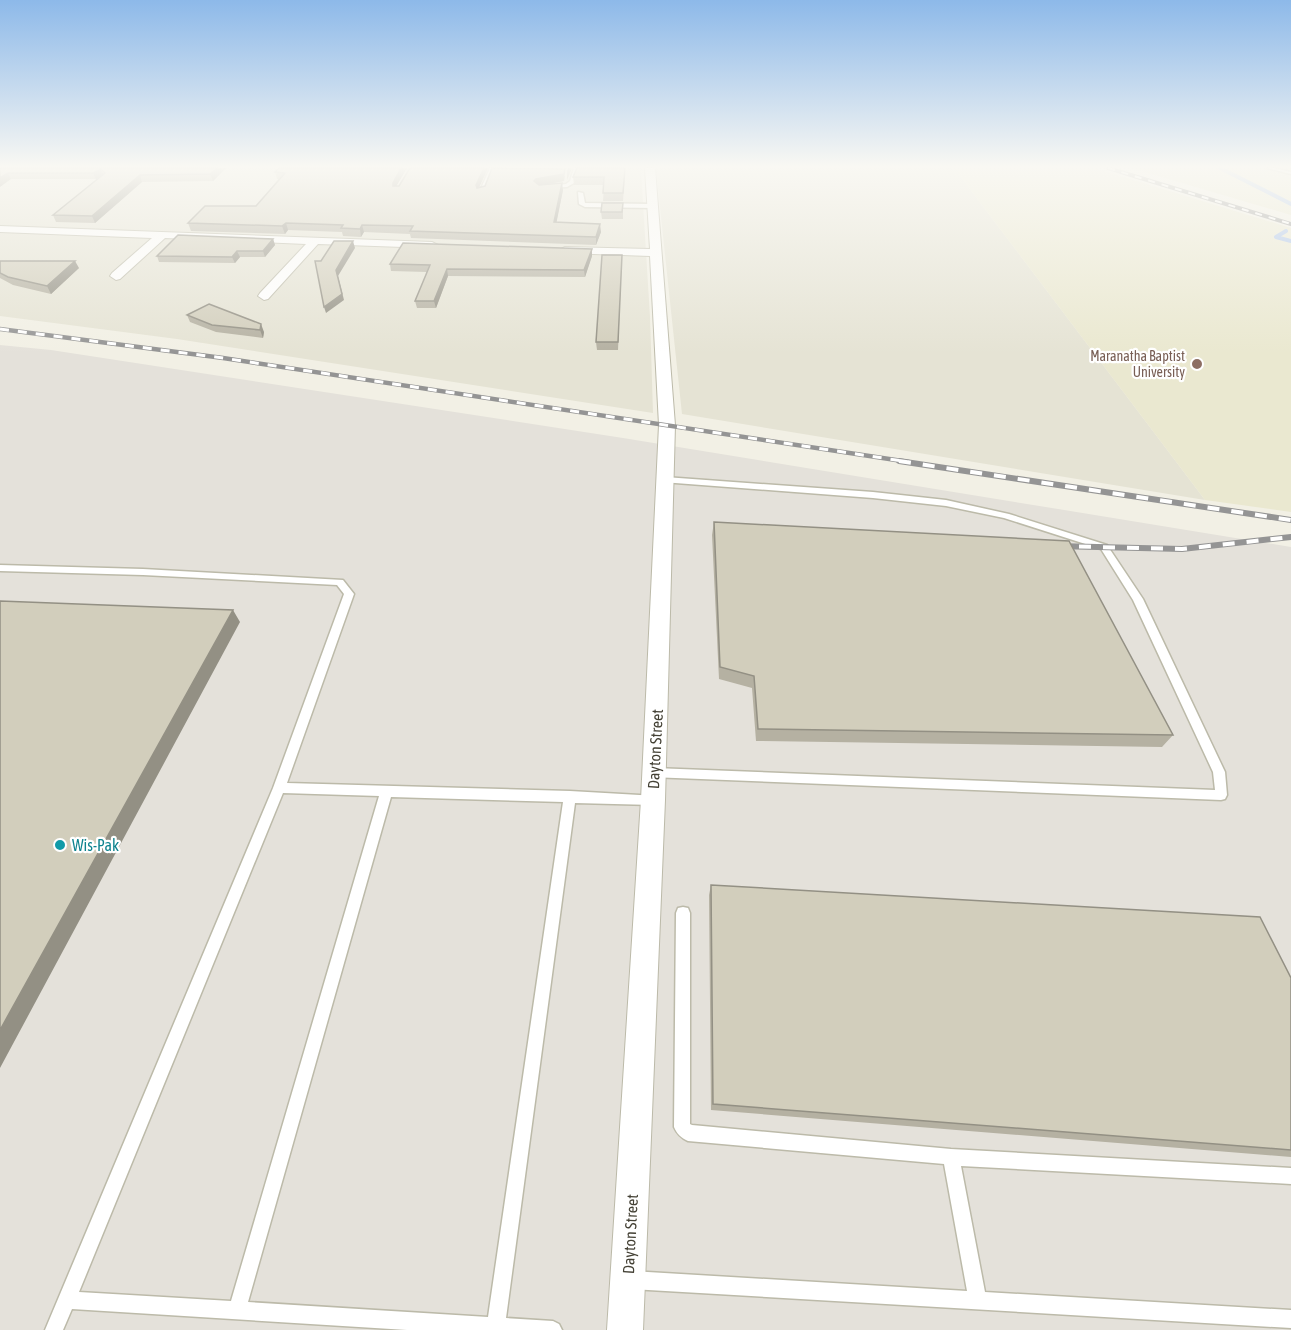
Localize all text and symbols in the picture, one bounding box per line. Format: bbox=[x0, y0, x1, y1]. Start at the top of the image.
place label: Maranatha Baptist University bbox=[1090, 348, 1185, 380]
marker: Maranatha Baptist University bbox=[1190, 357, 1204, 371]
street label: Dayton Street bbox=[644, 708, 667, 789]
place label: Wis-Pak bbox=[72, 836, 119, 854]
marker: Wis-Pak bbox=[53, 838, 67, 852]
street label: Dayton Street bbox=[619, 1193, 642, 1274]

